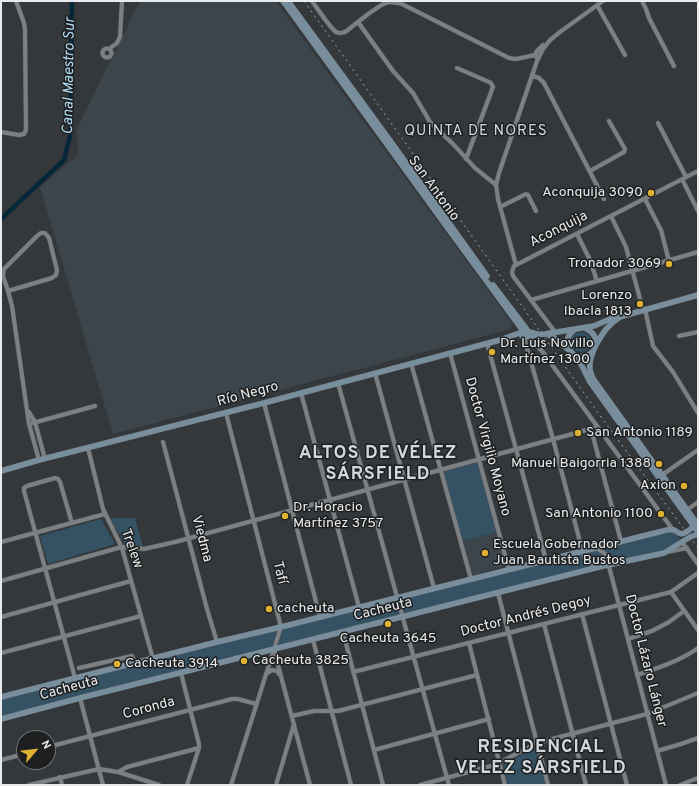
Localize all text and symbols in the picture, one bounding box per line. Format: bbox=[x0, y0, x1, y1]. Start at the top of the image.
water label: Canal Maestro Sur bbox=[60, 17, 80, 135]
district label: QUINTA DE NORES bbox=[404, 123, 548, 141]
street label: San Antonio bbox=[404, 153, 462, 225]
place label: Aconquija 3090 bbox=[542, 185, 643, 201]
marker: Aconquija 3090 bbox=[646, 188, 656, 198]
street label: Aconquija bbox=[527, 208, 591, 252]
place label: Tronador 3069 bbox=[568, 256, 661, 272]
marker: Tronador 3069 bbox=[664, 259, 674, 269]
place label: Lorenzo Ibacla 1813 bbox=[564, 288, 632, 320]
marker: Lorenzo Ibacla 1813 bbox=[635, 299, 645, 309]
place label: Dr. Luis Novillo Martínez 1300 bbox=[500, 336, 594, 368]
marker: Dr. Luis Novillo Martínez 1300 bbox=[487, 347, 497, 357]
street label: Doctor Virgilio Moyano bbox=[460, 376, 514, 518]
street label: Río Negro bbox=[216, 379, 280, 411]
place label: San Antonio 1189 bbox=[586, 425, 693, 441]
marker: San Antonio 1189 bbox=[573, 428, 583, 438]
district label: ALTOS DE VÉLEZ SÁRSFIELD bbox=[299, 443, 457, 486]
place label: Manuel Baigorria 1388 bbox=[511, 456, 651, 472]
marker: Manuel Baigorria 1388 bbox=[654, 459, 664, 469]
place label: Axion bbox=[640, 478, 676, 494]
marker: Axion bbox=[679, 481, 689, 491]
place label: Dr. Horacio Martínez 3757 bbox=[293, 500, 383, 532]
place label: San Antonio 1100 bbox=[545, 506, 653, 522]
marker: San Antonio 1100 bbox=[656, 509, 666, 519]
marker: Dr. Horacio Martínez 3757 bbox=[280, 511, 290, 521]
street label: Viedma bbox=[187, 514, 215, 564]
street label: Trelew bbox=[116, 527, 146, 571]
place label: Escuela Gobernador Juan Bautista Bustos bbox=[493, 537, 626, 570]
marker: Escuela Gobernador Juan Bautista Bustos bbox=[480, 548, 490, 558]
street label: Tafí bbox=[268, 560, 290, 586]
street label: Doctor Andrés Degoy bbox=[459, 593, 593, 641]
street label: Doctor Lázaro Lánger bbox=[620, 593, 670, 729]
street label: Cacheuta bbox=[352, 595, 414, 625]
place label: cacheuta bbox=[277, 601, 334, 617]
marker: cacheuta bbox=[264, 604, 274, 614]
marker: Cacheuta 3645 bbox=[383, 619, 393, 629]
place label: Cacheuta 3645 bbox=[339, 631, 437, 647]
place label: Cacheuta 3825 bbox=[252, 653, 349, 669]
place label: Cacheuta 3914 bbox=[125, 656, 218, 672]
marker: Cacheuta 3825 bbox=[239, 656, 249, 666]
marker: Cacheuta 3914 bbox=[112, 659, 122, 669]
street label: Cacheuta bbox=[38, 673, 100, 705]
street label: Coronda bbox=[121, 694, 177, 724]
north arrow bbox=[16, 730, 56, 770]
district label: RESIDENCIAL VELEZ SÁRSFIELD bbox=[455, 737, 627, 780]
text: N bbox=[38, 738, 54, 752]

